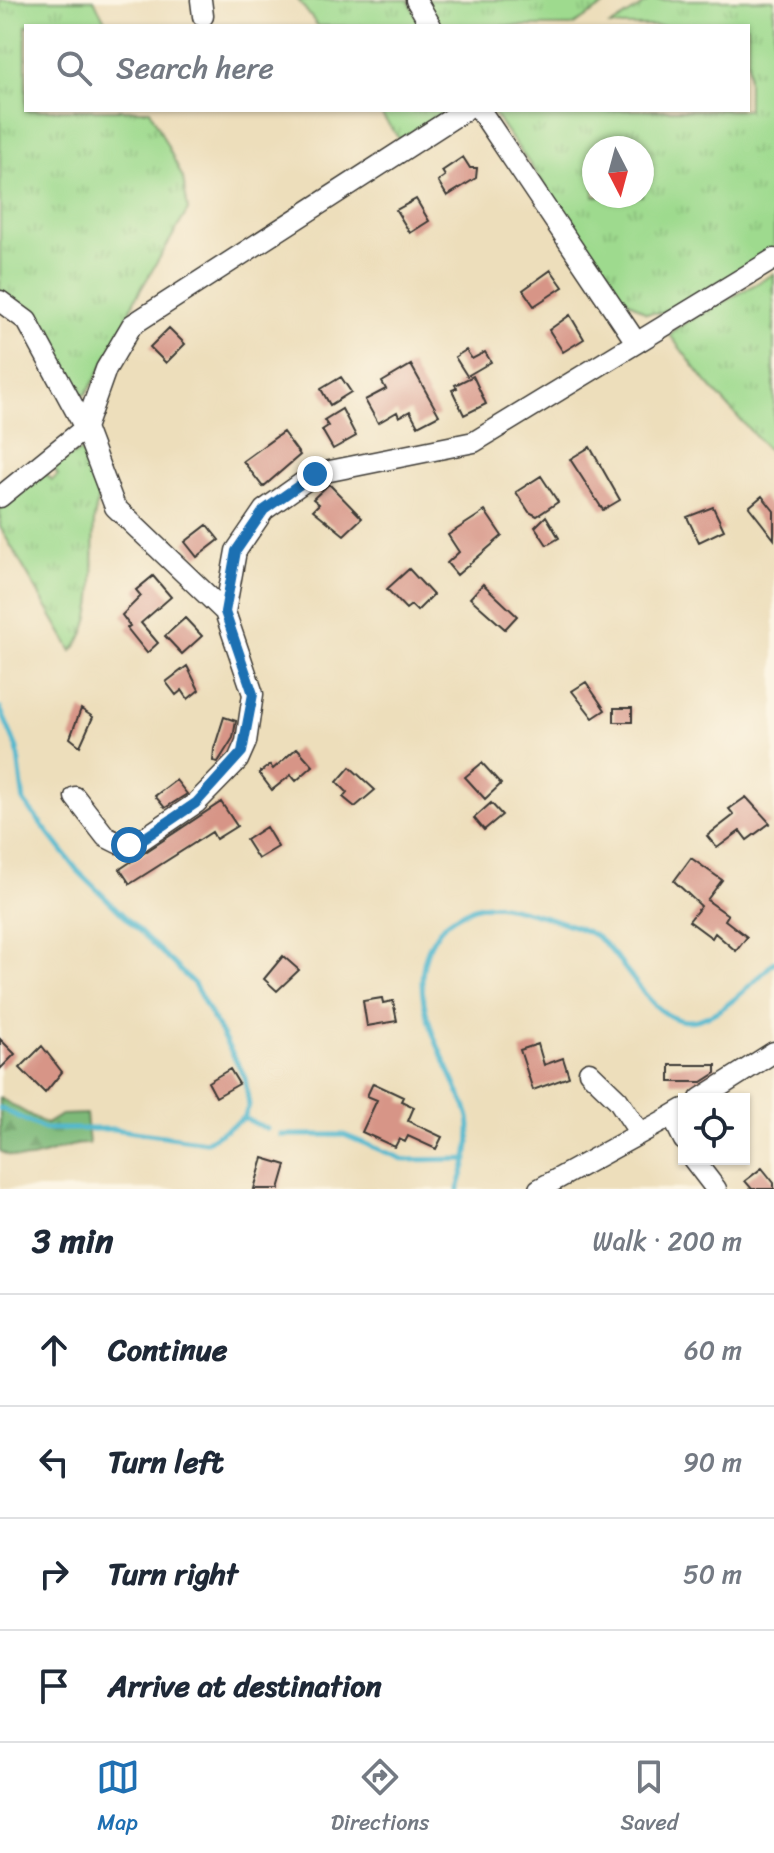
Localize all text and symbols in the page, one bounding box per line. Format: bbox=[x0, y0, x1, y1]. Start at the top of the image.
search box bbox=[24, 24, 750, 112]
text: Search here bbox=[116, 41, 274, 95]
icon: search bbox=[52, 46, 96, 90]
north arrow bbox=[582, 136, 654, 208]
route end bbox=[297, 456, 333, 492]
route start bbox=[111, 827, 147, 863]
map controls bbox=[678, 1093, 750, 1165]
button: locate bbox=[678, 1093, 750, 1165]
text: 3 min bbox=[32, 1211, 113, 1271]
text: Walk · 200 m bbox=[593, 1218, 742, 1264]
text: Continue bbox=[108, 1323, 227, 1377]
text: 60 m bbox=[684, 1327, 742, 1373]
icon: ahead bbox=[32, 1328, 76, 1372]
text: Turn left bbox=[108, 1435, 224, 1489]
text: 90 m bbox=[683, 1439, 742, 1485]
icon: left bbox=[32, 1440, 76, 1484]
text: Turn right bbox=[108, 1547, 238, 1601]
text: 50 m bbox=[683, 1551, 742, 1597]
icon: right bbox=[32, 1552, 76, 1596]
text: Arrive at destination bbox=[108, 1659, 382, 1713]
icon: arrive bbox=[32, 1664, 76, 1708]
tab: Map bbox=[96, 1755, 140, 1842]
tab: Directions bbox=[331, 1755, 429, 1842]
tab: Saved bbox=[620, 1755, 678, 1842]

